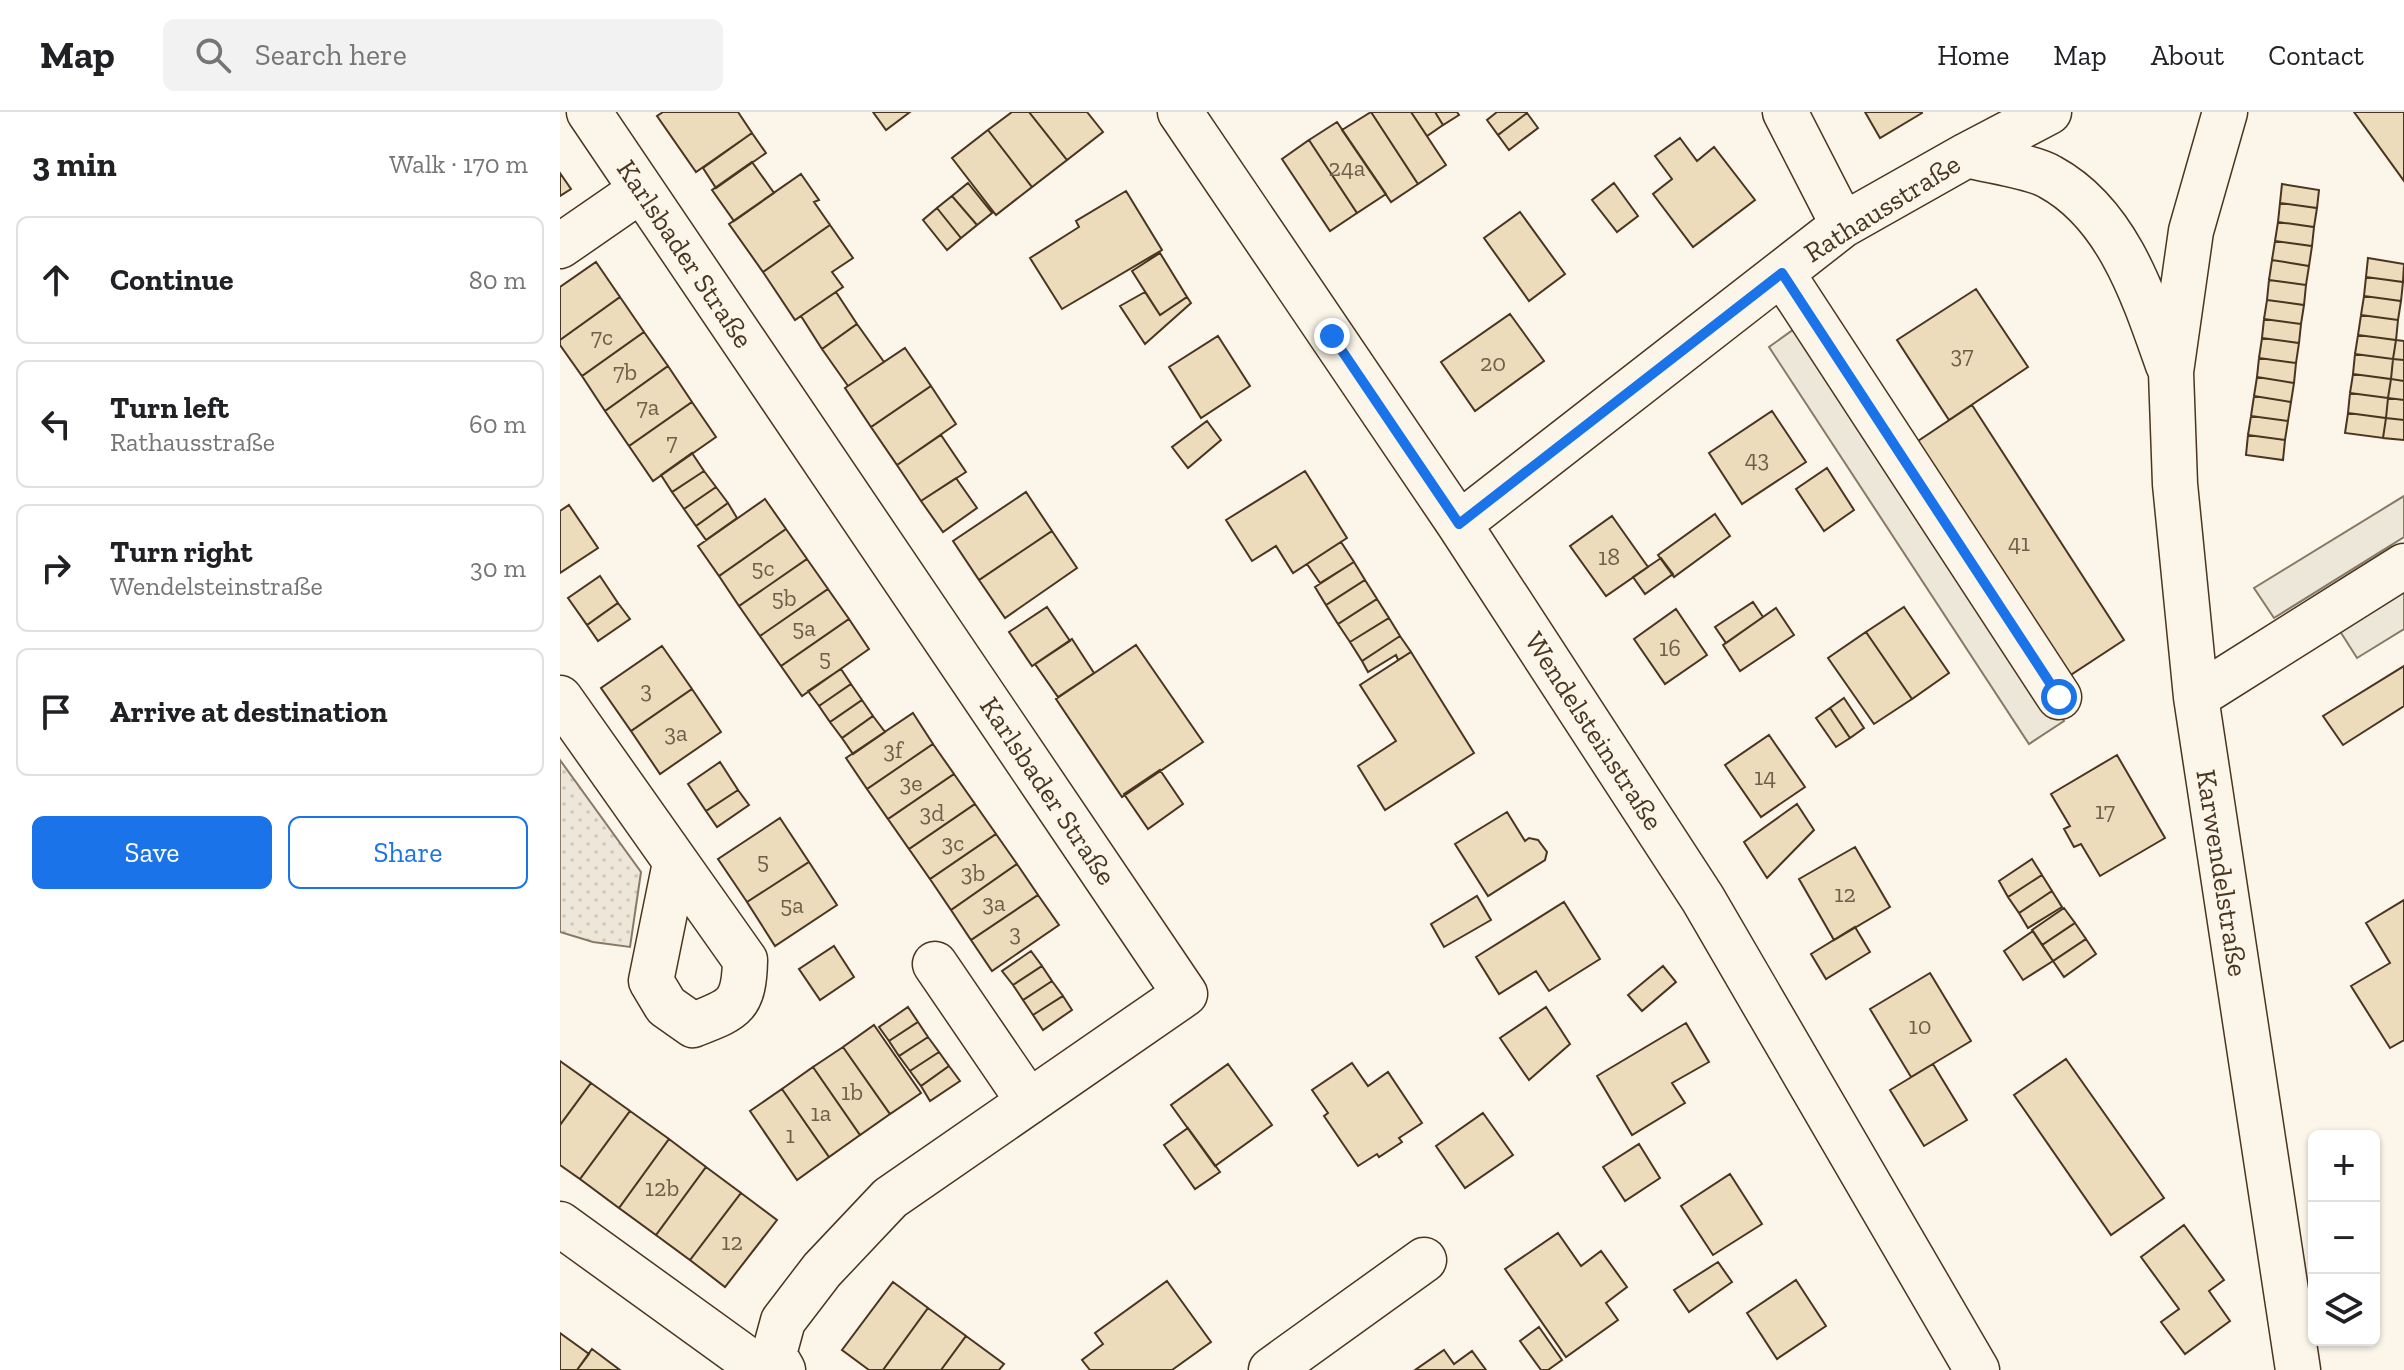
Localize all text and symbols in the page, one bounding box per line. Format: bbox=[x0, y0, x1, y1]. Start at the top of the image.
search box bbox=[163, 19, 723, 91]
text: Map bbox=[40, 32, 115, 78]
icon: search bbox=[191, 33, 235, 77]
text: Search here bbox=[255, 37, 407, 73]
text: Home bbox=[1937, 39, 2009, 72]
text: Map bbox=[2053, 39, 2107, 72]
text: About bbox=[2151, 39, 2224, 72]
text: Contact bbox=[2268, 39, 2364, 72]
text: 3 min bbox=[32, 144, 117, 185]
street label: Rathausstraße bbox=[1798, 147, 1966, 269]
text: Walk · 170 m bbox=[389, 148, 528, 180]
house number: 24a bbox=[1329, 153, 1366, 182]
street label: Karlsbader Straße bbox=[610, 154, 760, 354]
icon: ahead bbox=[34, 258, 78, 302]
text: Continue bbox=[110, 262, 234, 298]
text: 80 m bbox=[469, 264, 526, 296]
route end bbox=[1314, 318, 1350, 354]
house number: 7c bbox=[591, 322, 613, 351]
house number: 37 bbox=[1950, 340, 1974, 369]
house number: 20 bbox=[1480, 348, 1506, 377]
house number: 7b bbox=[613, 357, 637, 386]
text: Turn left bbox=[110, 390, 229, 426]
house number: 7a bbox=[637, 392, 660, 421]
icon: left bbox=[34, 402, 78, 446]
text: 60 m bbox=[469, 408, 526, 440]
text: Rathausstraße bbox=[110, 426, 275, 458]
house number: 7 bbox=[666, 427, 678, 456]
house number: 43 bbox=[1745, 444, 1769, 473]
house number: 41 bbox=[2008, 528, 2030, 557]
text: Turn right bbox=[110, 534, 252, 570]
house number: 18 bbox=[1598, 542, 1620, 571]
icon: right bbox=[34, 546, 78, 590]
text: 30 m bbox=[470, 552, 526, 584]
house number: 5c bbox=[751, 553, 775, 582]
text: Wendelsteinstraße bbox=[110, 570, 323, 602]
house number: 5b bbox=[771, 583, 797, 612]
house number: 5a bbox=[792, 613, 816, 642]
street label: Wendelsteinstraße bbox=[1518, 626, 1670, 836]
house number: 16 bbox=[1659, 633, 1681, 662]
house number: 5 bbox=[819, 643, 831, 672]
house number: 3 bbox=[640, 675, 652, 704]
route start bbox=[2041, 679, 2077, 715]
icon: arrive bbox=[34, 690, 78, 734]
street label: Karlsbader Straße bbox=[973, 691, 1123, 891]
text: Arrive at destination bbox=[110, 694, 387, 730]
house number: 3a bbox=[664, 718, 688, 747]
house number: 3f bbox=[883, 735, 905, 764]
house number: 14 bbox=[1754, 762, 1776, 791]
street label: Karwendelstraße bbox=[2189, 767, 2255, 979]
house number: 3e bbox=[899, 768, 923, 797]
house number: 17 bbox=[2095, 796, 2115, 825]
house number: 3d bbox=[920, 798, 944, 827]
button: Save bbox=[32, 816, 272, 889]
button: Share bbox=[288, 816, 528, 889]
house number: 3c bbox=[942, 828, 964, 857]
house number: 5 bbox=[757, 846, 769, 875]
house number: 3b bbox=[961, 858, 985, 887]
house number: 12 bbox=[1834, 879, 1856, 908]
house number: 3a bbox=[982, 888, 1006, 917]
house number: 5a bbox=[780, 890, 804, 919]
house number: 3 bbox=[1009, 918, 1021, 947]
house number: 10 bbox=[1908, 1011, 1932, 1040]
house number: 1b bbox=[841, 1077, 863, 1106]
house number: 1a bbox=[811, 1098, 832, 1127]
house number: 1 bbox=[785, 1120, 795, 1149]
map controls bbox=[2308, 1130, 2380, 1346]
button: + bbox=[2308, 1130, 2380, 1202]
house number: 12b bbox=[645, 1173, 679, 1202]
button: − bbox=[2308, 1202, 2380, 1274]
house number: 12 bbox=[721, 1227, 743, 1256]
button: layers bbox=[2308, 1274, 2380, 1346]

